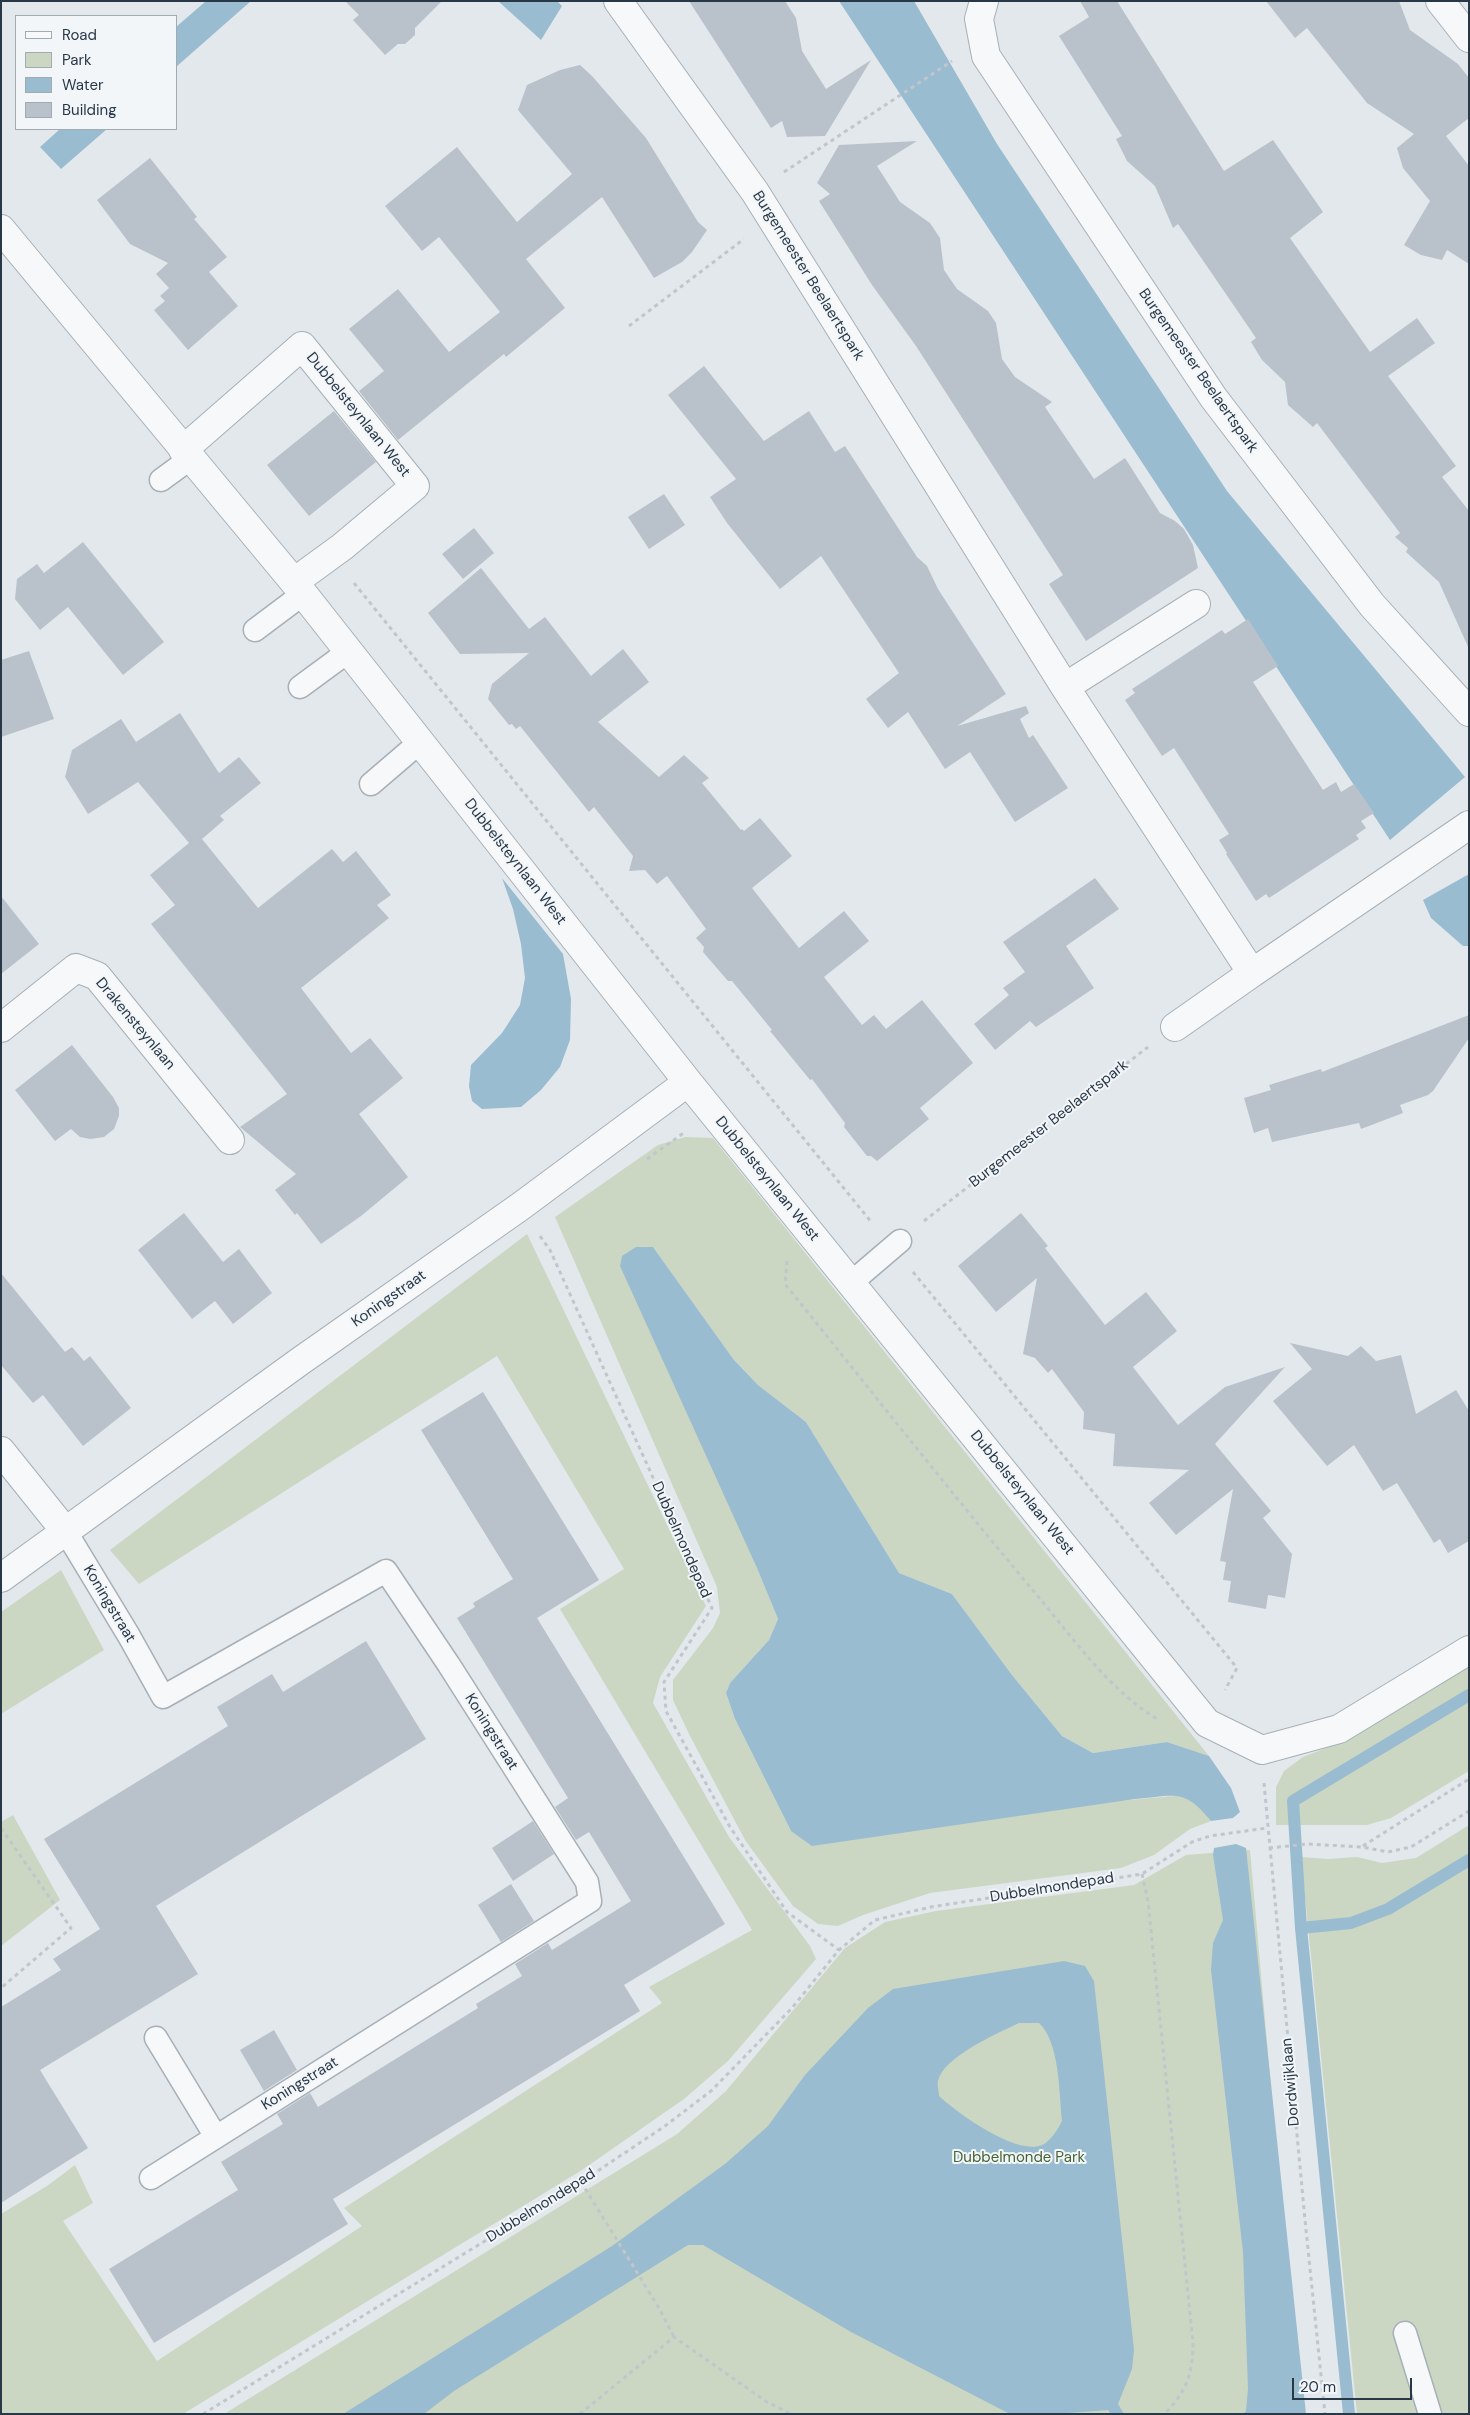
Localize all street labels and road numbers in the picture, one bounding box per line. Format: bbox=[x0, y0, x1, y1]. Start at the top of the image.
street label: Burgemeester Beelaertspark bbox=[748, 188, 868, 364]
street label: Burgemeester Beelaertspark bbox=[1134, 285, 1262, 457]
street label: Dubbelsteynlaan West bbox=[302, 349, 414, 481]
street label: Dubbelsteynlaan West bbox=[460, 795, 570, 929]
street label: Drakensteynlaan bbox=[91, 974, 179, 1074]
street label: Burgemeester Beelaertspark bbox=[966, 1056, 1132, 1192]
street label: Dubbelsteynlaan West bbox=[711, 1113, 823, 1245]
street label: Koningstraat bbox=[348, 1267, 430, 1331]
street label: Dubbelsteynlaan West bbox=[966, 1427, 1078, 1559]
street label: Dubbelmondepad bbox=[647, 1479, 715, 1601]
street label: Koningstraat bbox=[79, 1562, 139, 1646]
street label: Koningstraat bbox=[460, 1690, 522, 1774]
street label: Dubbelmondepad bbox=[989, 1869, 1115, 1907]
street label: Dordwijklaan bbox=[1278, 2037, 1304, 2127]
street label: Koningstraat bbox=[258, 2053, 342, 2115]
street label: Dubbelmondepad bbox=[483, 2165, 599, 2247]

